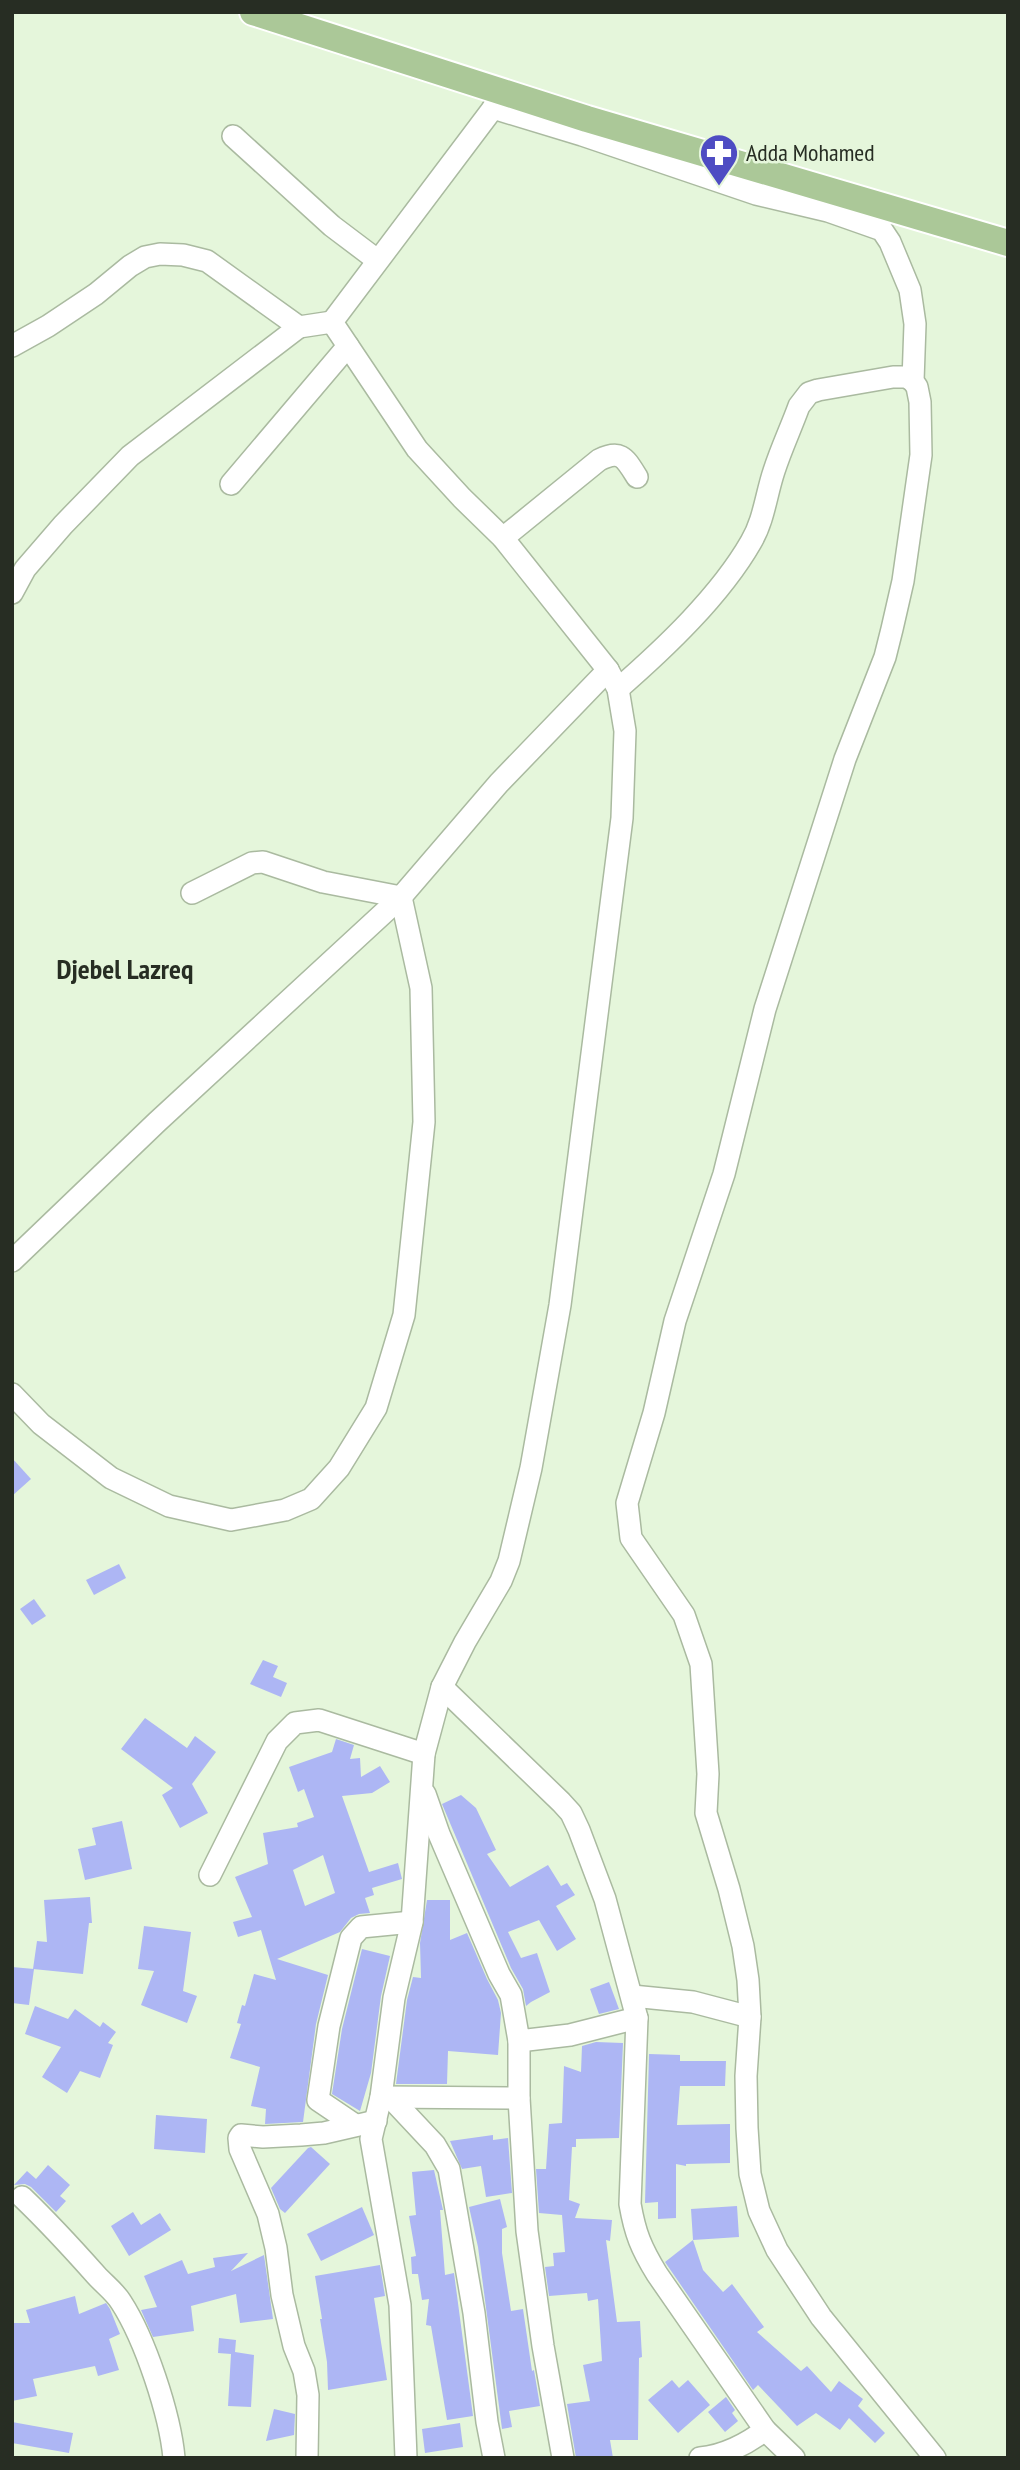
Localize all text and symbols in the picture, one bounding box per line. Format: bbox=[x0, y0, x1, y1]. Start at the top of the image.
pharmacy icon: Adda Mohamed bbox=[698, 132, 740, 187]
place label: Adda Mohamed bbox=[746, 137, 875, 168]
district label: Djebel Lazreq bbox=[57, 950, 193, 987]

